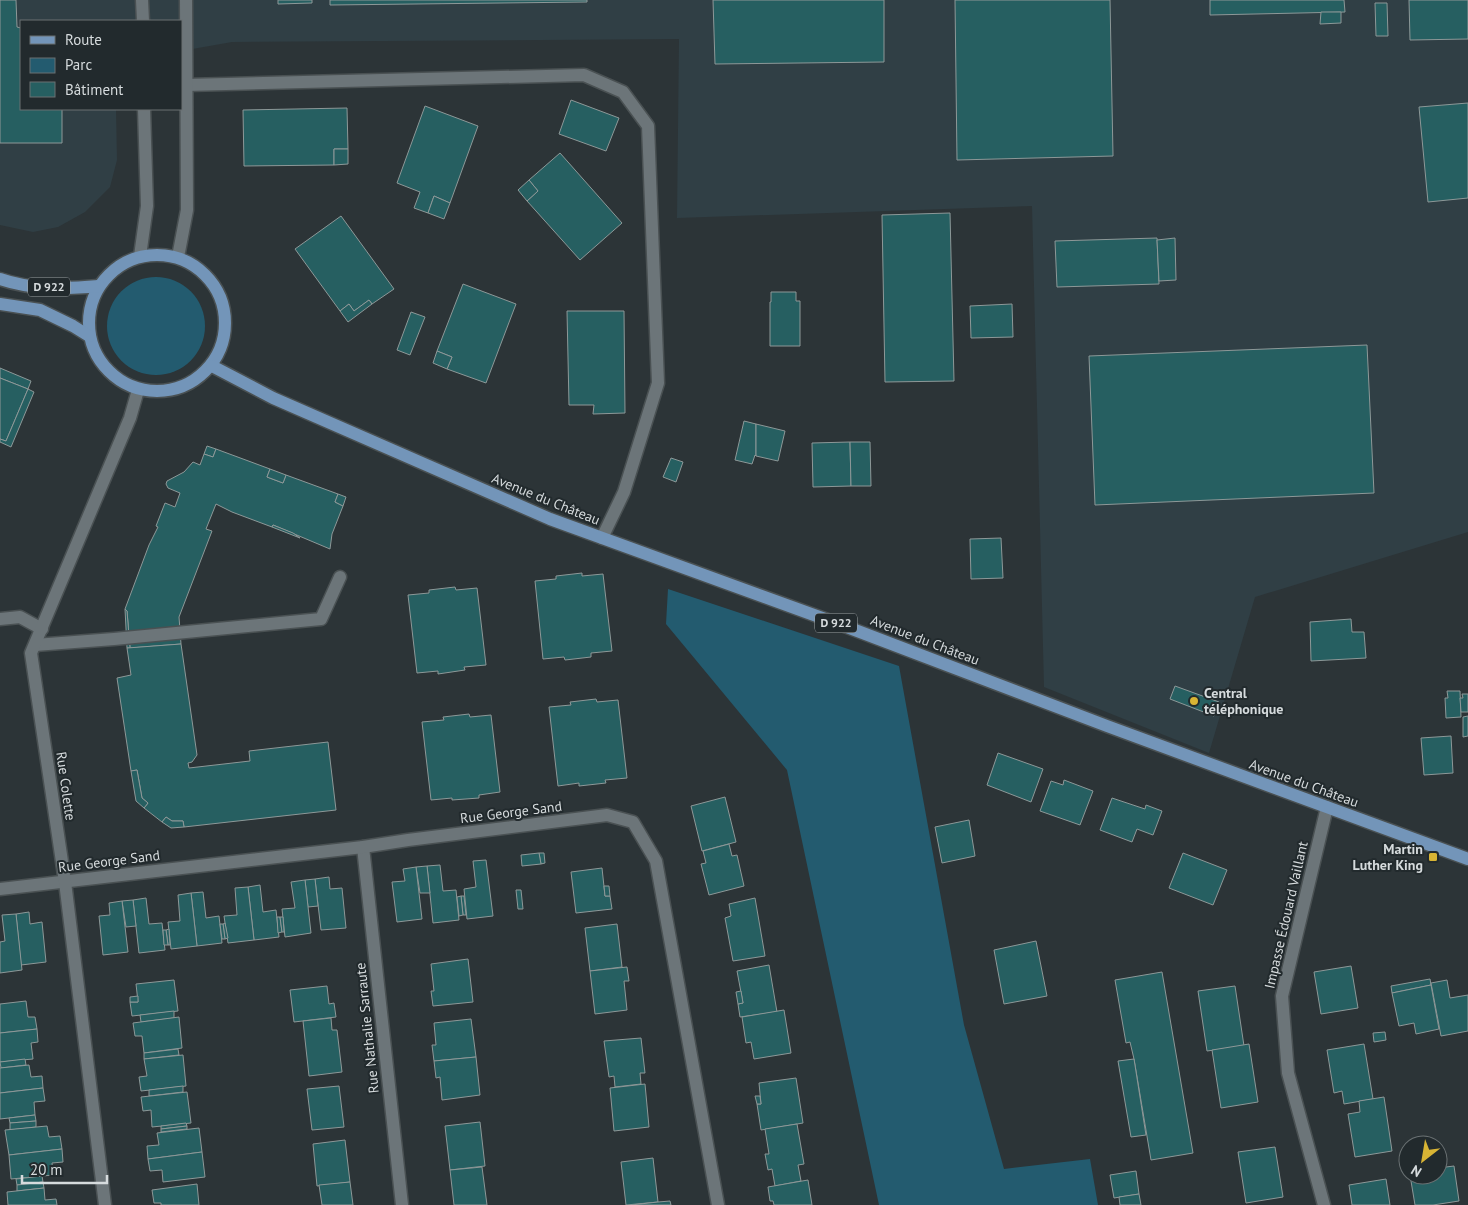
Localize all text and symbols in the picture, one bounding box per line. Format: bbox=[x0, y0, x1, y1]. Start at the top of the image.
legend bbox=[20, 20, 182, 110]
text: Route bbox=[65, 30, 102, 49]
text: Parc bbox=[65, 55, 92, 74]
text: Bâtiment bbox=[65, 80, 123, 99]
road number: D 922 bbox=[28, 278, 70, 296]
street label: Avenue du Château bbox=[489, 469, 603, 529]
street label: Avenue du Château bbox=[868, 611, 982, 669]
road number: D 922 bbox=[815, 614, 857, 632]
place label: Central téléphonique bbox=[1204, 684, 1283, 718]
marker: Central téléphonique bbox=[1188, 695, 1200, 707]
street label: Rue Colette bbox=[52, 750, 80, 822]
street label: Avenue du Château bbox=[1247, 755, 1361, 811]
street label: Rue George Sand bbox=[459, 797, 563, 827]
street label: Impasse Édouard Vaillant bbox=[1260, 839, 1312, 990]
place label: Martin Luther King bbox=[1353, 840, 1423, 874]
street label: Rue George Sand bbox=[57, 846, 161, 876]
marker: Martin Luther King bbox=[1427, 851, 1439, 863]
street label: Rue Nathalie Sarraute bbox=[351, 962, 383, 1094]
north arrow bbox=[1398, 1135, 1448, 1185]
scale bar bbox=[22, 1152, 108, 1184]
text: 20 m bbox=[30, 1160, 63, 1179]
text: N bbox=[1408, 1161, 1425, 1181]

